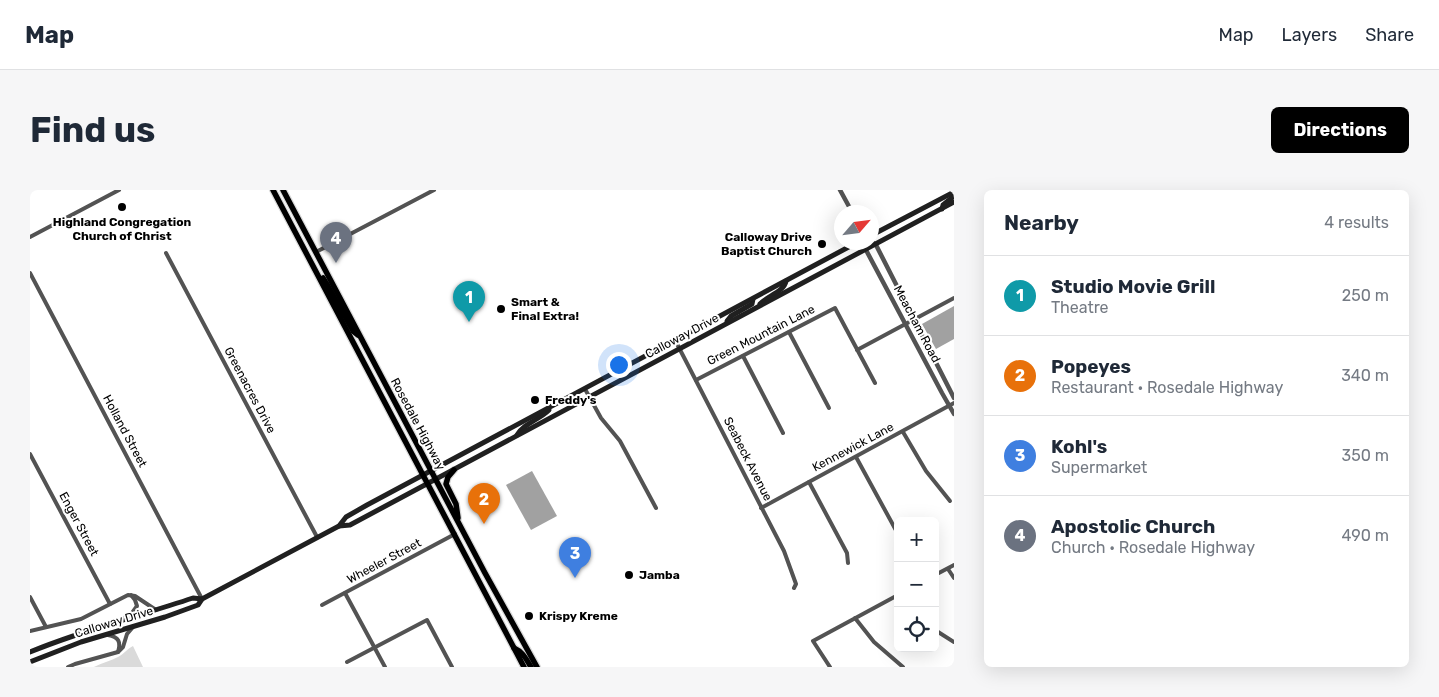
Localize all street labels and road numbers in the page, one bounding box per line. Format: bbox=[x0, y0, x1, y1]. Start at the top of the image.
street label: Meacham Road bbox=[891, 283, 943, 365]
street label: Green Mountain Lane bbox=[705, 302, 817, 368]
street label: Calloway Drive bbox=[643, 311, 721, 361]
street label: Greenacres Drive bbox=[221, 344, 279, 436]
street label: Rosedale Highway bbox=[388, 376, 448, 473]
street label: Holland Street bbox=[100, 392, 150, 470]
street label: Seabeck Avenue bbox=[721, 415, 775, 503]
street label: Kennewick Lane bbox=[810, 420, 896, 474]
street label: Enger Street bbox=[56, 490, 102, 559]
street label: Wheeler Street bbox=[345, 535, 424, 586]
street label: Calloway Drive bbox=[73, 603, 155, 641]

